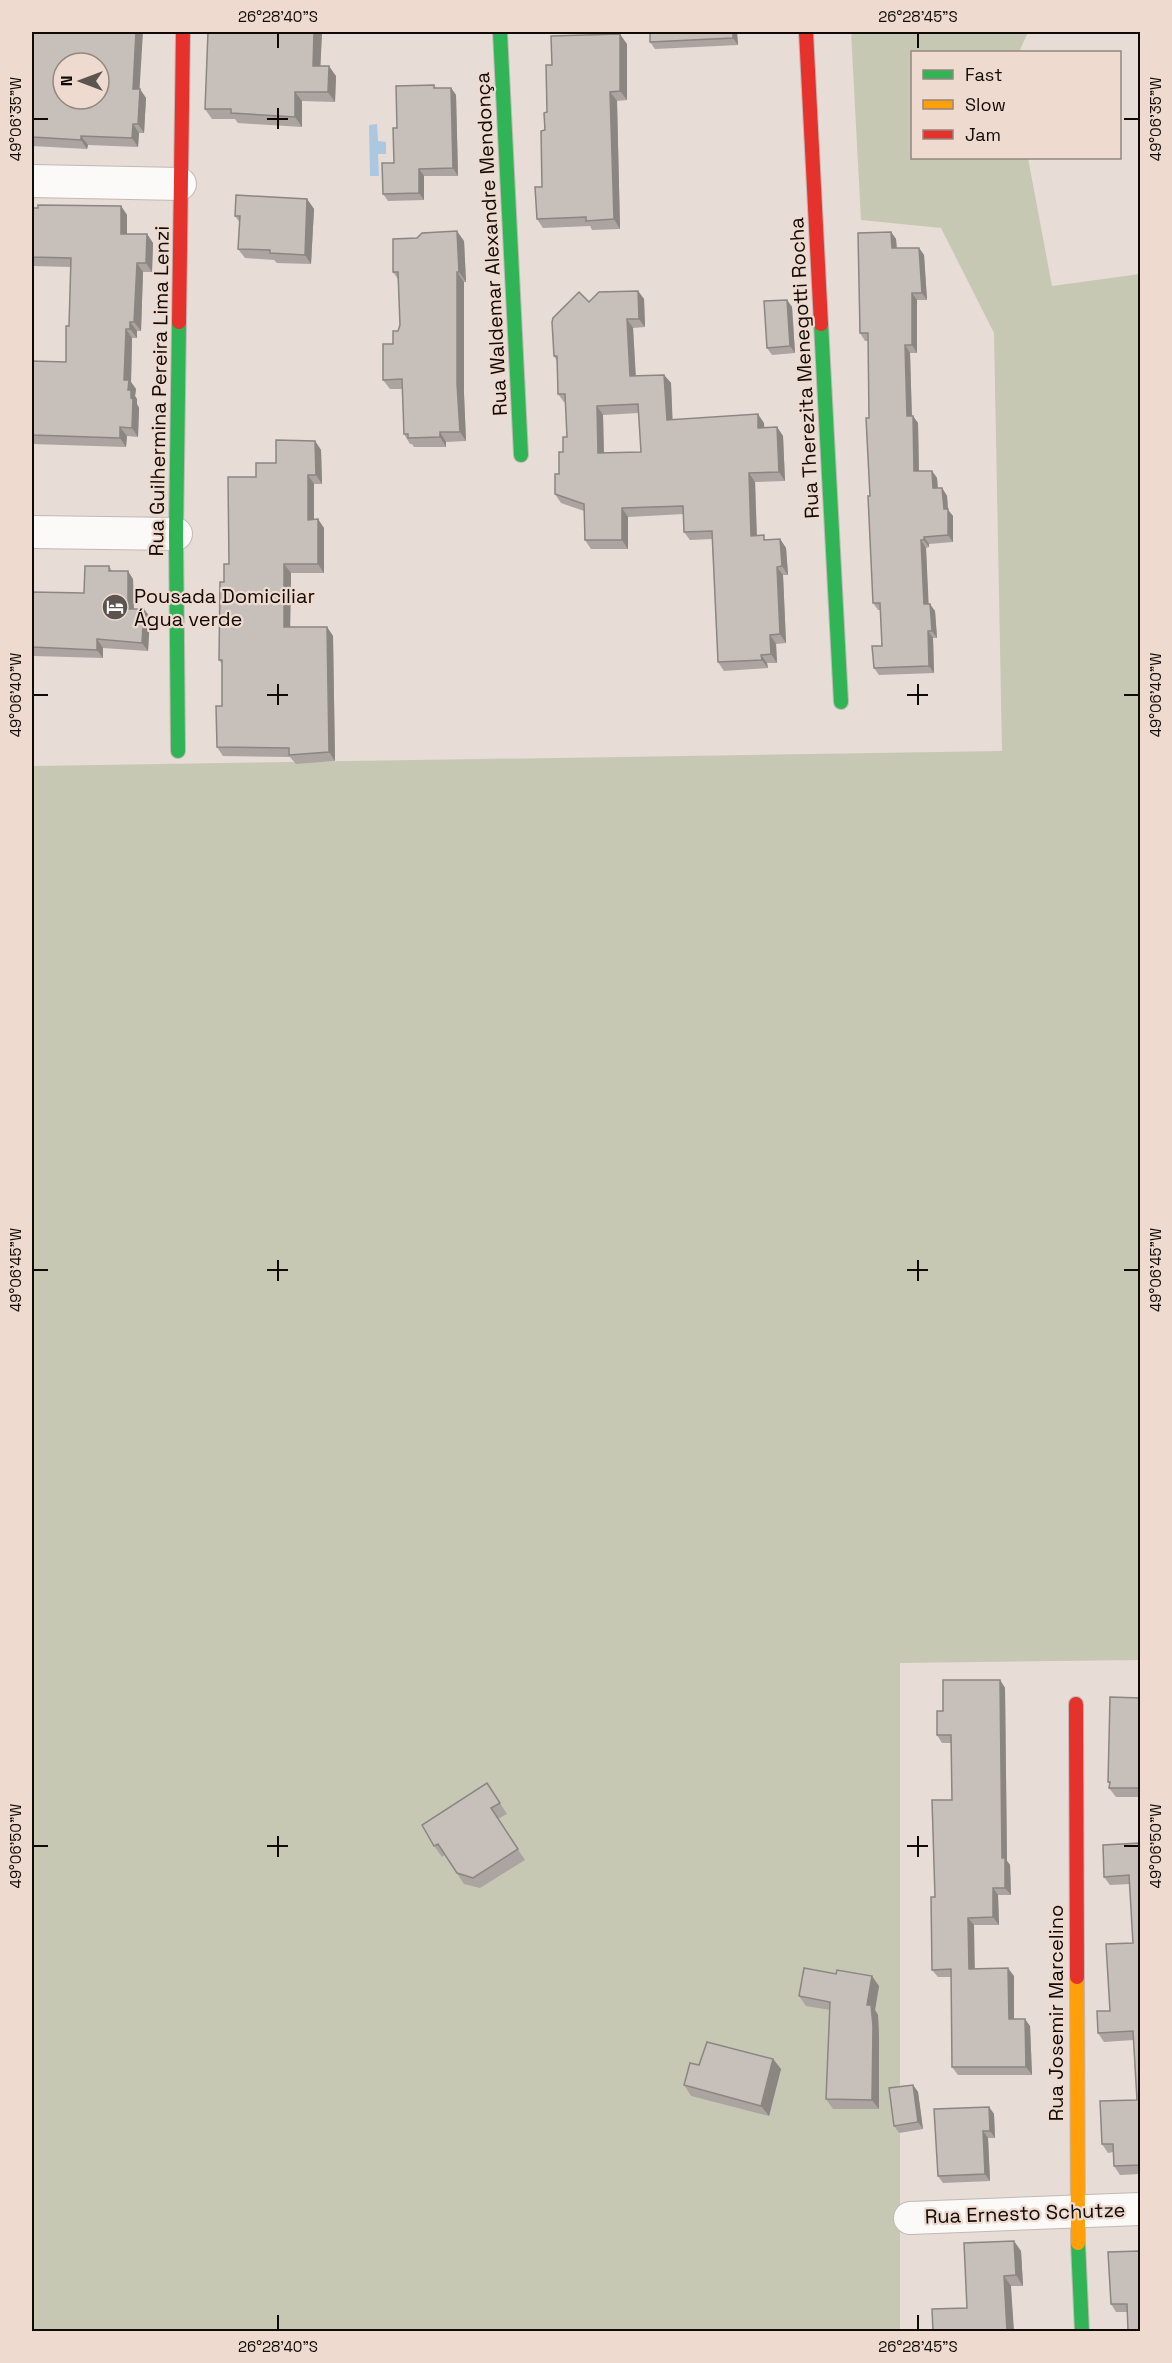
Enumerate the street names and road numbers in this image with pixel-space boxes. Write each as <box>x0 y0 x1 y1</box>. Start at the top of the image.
street label: Rua Waldemar Alexandre Mendonça <box>469 71 513 417</box>
street label: Rua Therezita Menegotti Rocha <box>783 217 825 519</box>
street label: Rua Guilhermina Pereira Lima Lenzi <box>143 225 175 557</box>
street label: Rua Josemir Marcelino <box>1043 1905 1069 2121</box>
street label: Rua Ernesto Schutze <box>924 2197 1126 2229</box>

